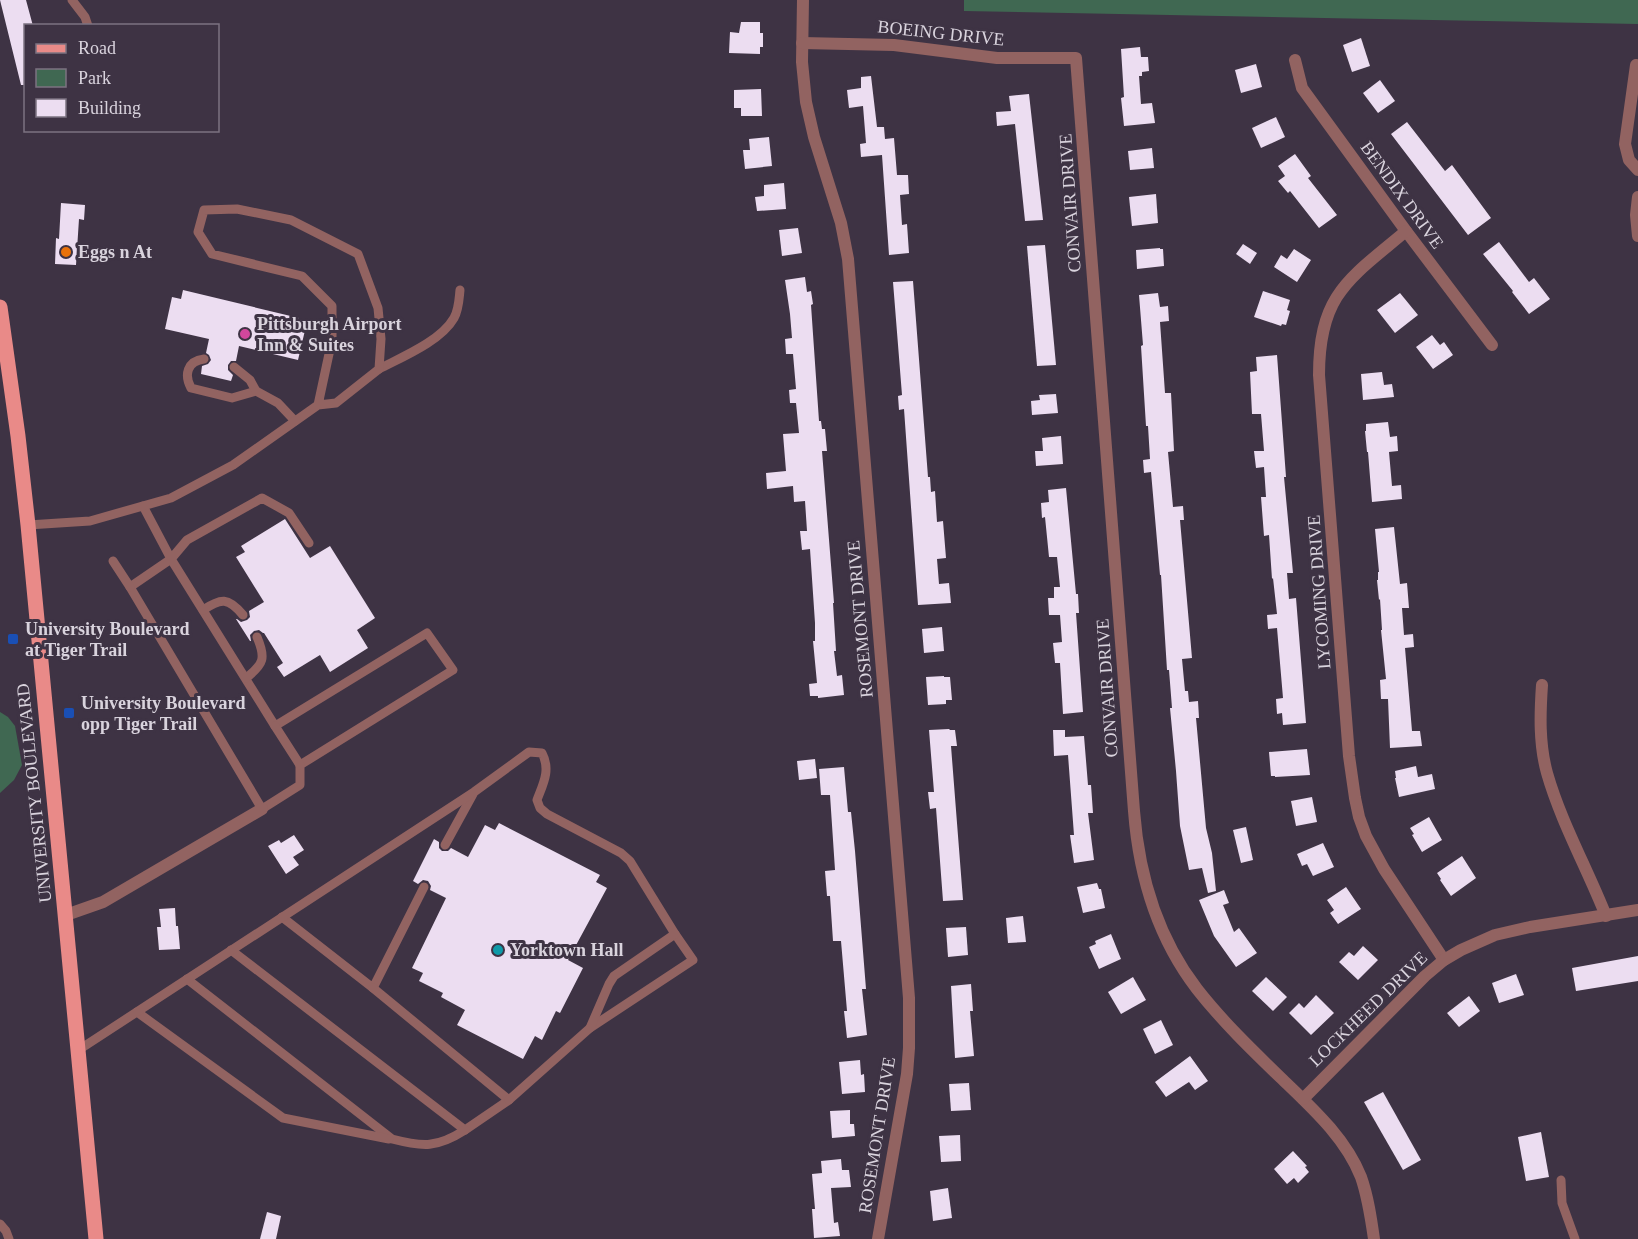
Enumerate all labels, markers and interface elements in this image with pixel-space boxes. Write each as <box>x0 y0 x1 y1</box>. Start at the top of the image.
street label: BOEING DRIVE <box>877 16 1005 50</box>
legend <box>24 24 219 132</box>
text: Road <box>78 38 116 58</box>
text: Park <box>78 68 111 88</box>
text: Building <box>78 98 141 118</box>
street label: CONVAIR DRIVE <box>1055 133 1085 273</box>
street label: BENDIX DRIVE <box>1356 138 1448 252</box>
place label: Eggs n At <box>78 242 152 262</box>
marker: Eggs n At <box>59 245 73 259</box>
place label: Pittsburgh Airport Inn & Suites <box>257 314 402 355</box>
marker: Pittsburgh Airport Inn & Suites <box>238 327 252 341</box>
street label: LYCOMING DRIVE <box>1304 514 1334 670</box>
street label: ROSEMONT DRIVE <box>843 539 877 699</box>
street label: CONVAIR DRIVE <box>1092 618 1122 758</box>
place label: University Boulevard at Tiger Trail <box>25 619 190 660</box>
marker: University Boulevard at Tiger Trail <box>6 632 20 646</box>
street label: UNIVERSITY BOULEVARD <box>13 682 55 904</box>
place label: University Boulevard opp Tiger Trail <box>81 693 246 734</box>
marker: University Boulevard opp Tiger Trail <box>62 706 76 720</box>
place label: Yorktown Hall <box>510 940 624 960</box>
marker: Yorktown Hall <box>491 943 505 957</box>
street label: LOCKHEED DRIVE <box>1305 947 1431 1071</box>
street label: ROSEMONT DRIVE <box>855 1055 899 1215</box>

